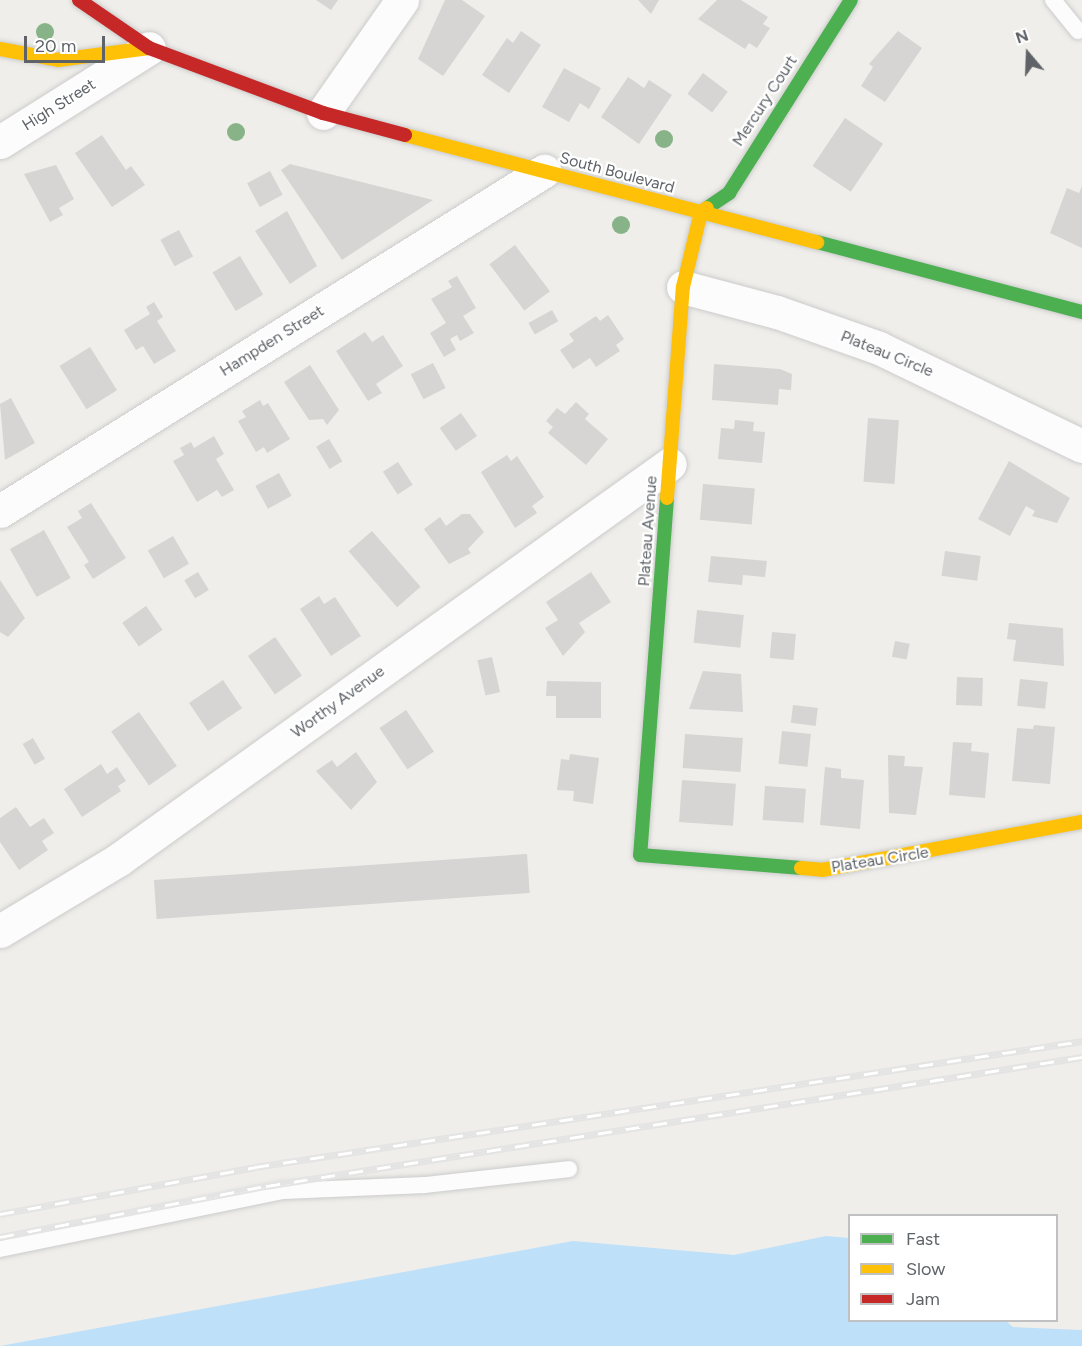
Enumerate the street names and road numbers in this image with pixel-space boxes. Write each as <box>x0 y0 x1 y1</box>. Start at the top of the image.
street label: Mercury Court <box>729 52 801 150</box>
street label: High Street <box>19 75 99 135</box>
street label: South Boulevard <box>557 148 677 198</box>
street label: Hampden Street <box>216 301 328 381</box>
street label: Plateau Circle <box>838 327 936 381</box>
street label: Plateau Avenue <box>635 475 661 587</box>
street label: Worthy Avenue <box>288 662 388 742</box>
street label: Plateau Circle <box>830 843 930 877</box>

